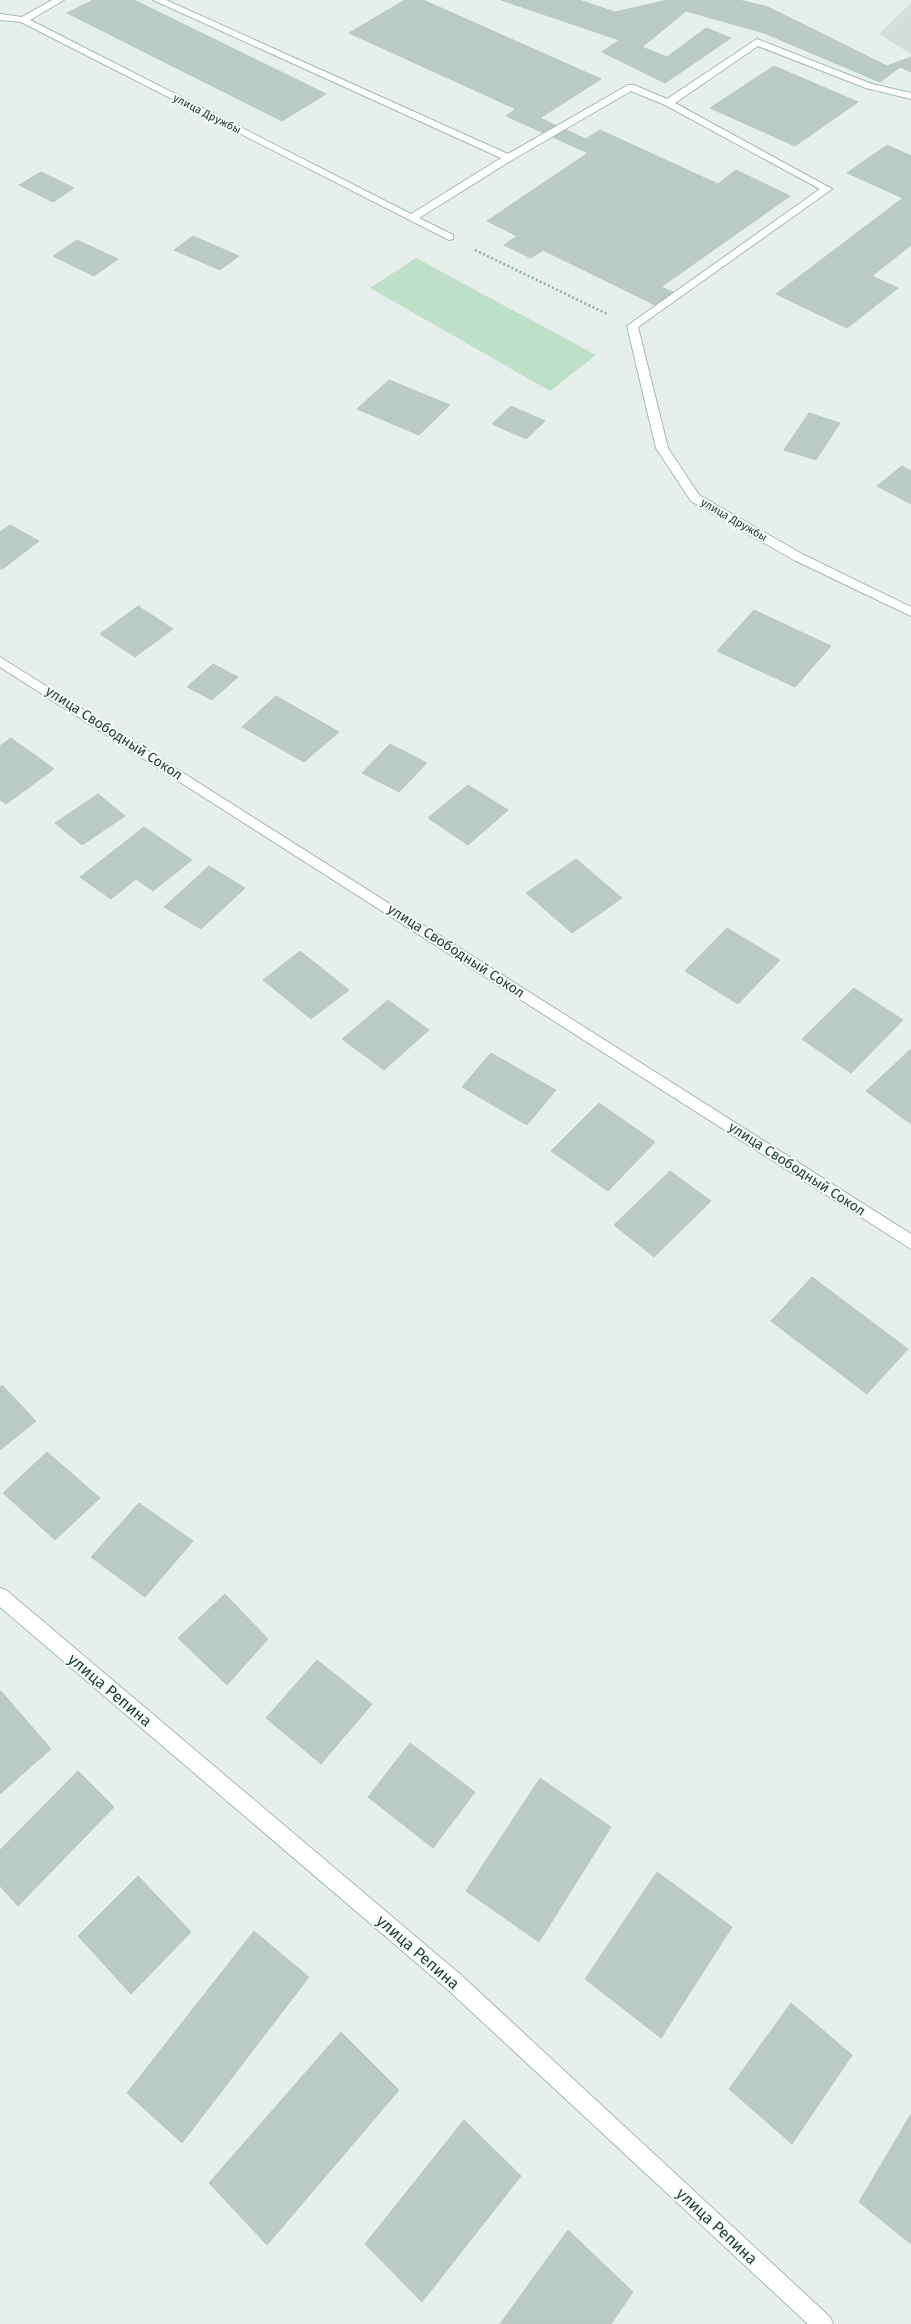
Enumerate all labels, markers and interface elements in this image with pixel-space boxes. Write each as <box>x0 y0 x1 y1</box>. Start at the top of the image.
street label: улица Дружбы <box>171 91 243 137</box>
street label: улица Дружбы <box>698 496 770 544</box>
street label: улица Свободный Сокол <box>42 682 186 784</box>
street label: улица Свободный Сокол <box>384 900 528 1002</box>
street label: улица Свободный Сокол <box>725 1118 869 1220</box>
street label: улица Репина <box>64 1649 156 1731</box>
street label: улица Репина <box>373 1911 463 1993</box>
street label: улица Репина <box>673 2184 761 2268</box>

